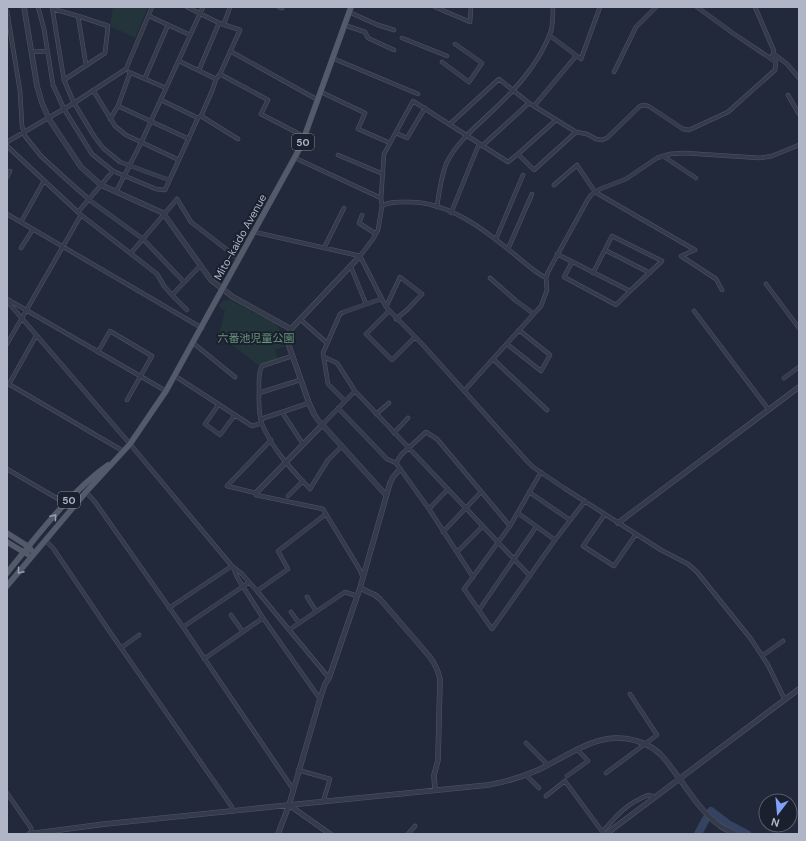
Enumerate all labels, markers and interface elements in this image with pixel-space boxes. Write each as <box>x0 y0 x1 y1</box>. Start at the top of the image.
road number: 50 <box>292 134 314 150</box>
street label: Mito-kaido Avenue <box>211 191 269 283</box>
park label: 六番池児童公園 <box>218 331 295 345</box>
road number: 50 <box>58 492 80 508</box>
one-way arrow <box>50 514 57 521</box>
one-way arrow <box>17 566 25 574</box>
north arrow <box>758 793 798 833</box>
text: N <box>769 815 781 830</box>

